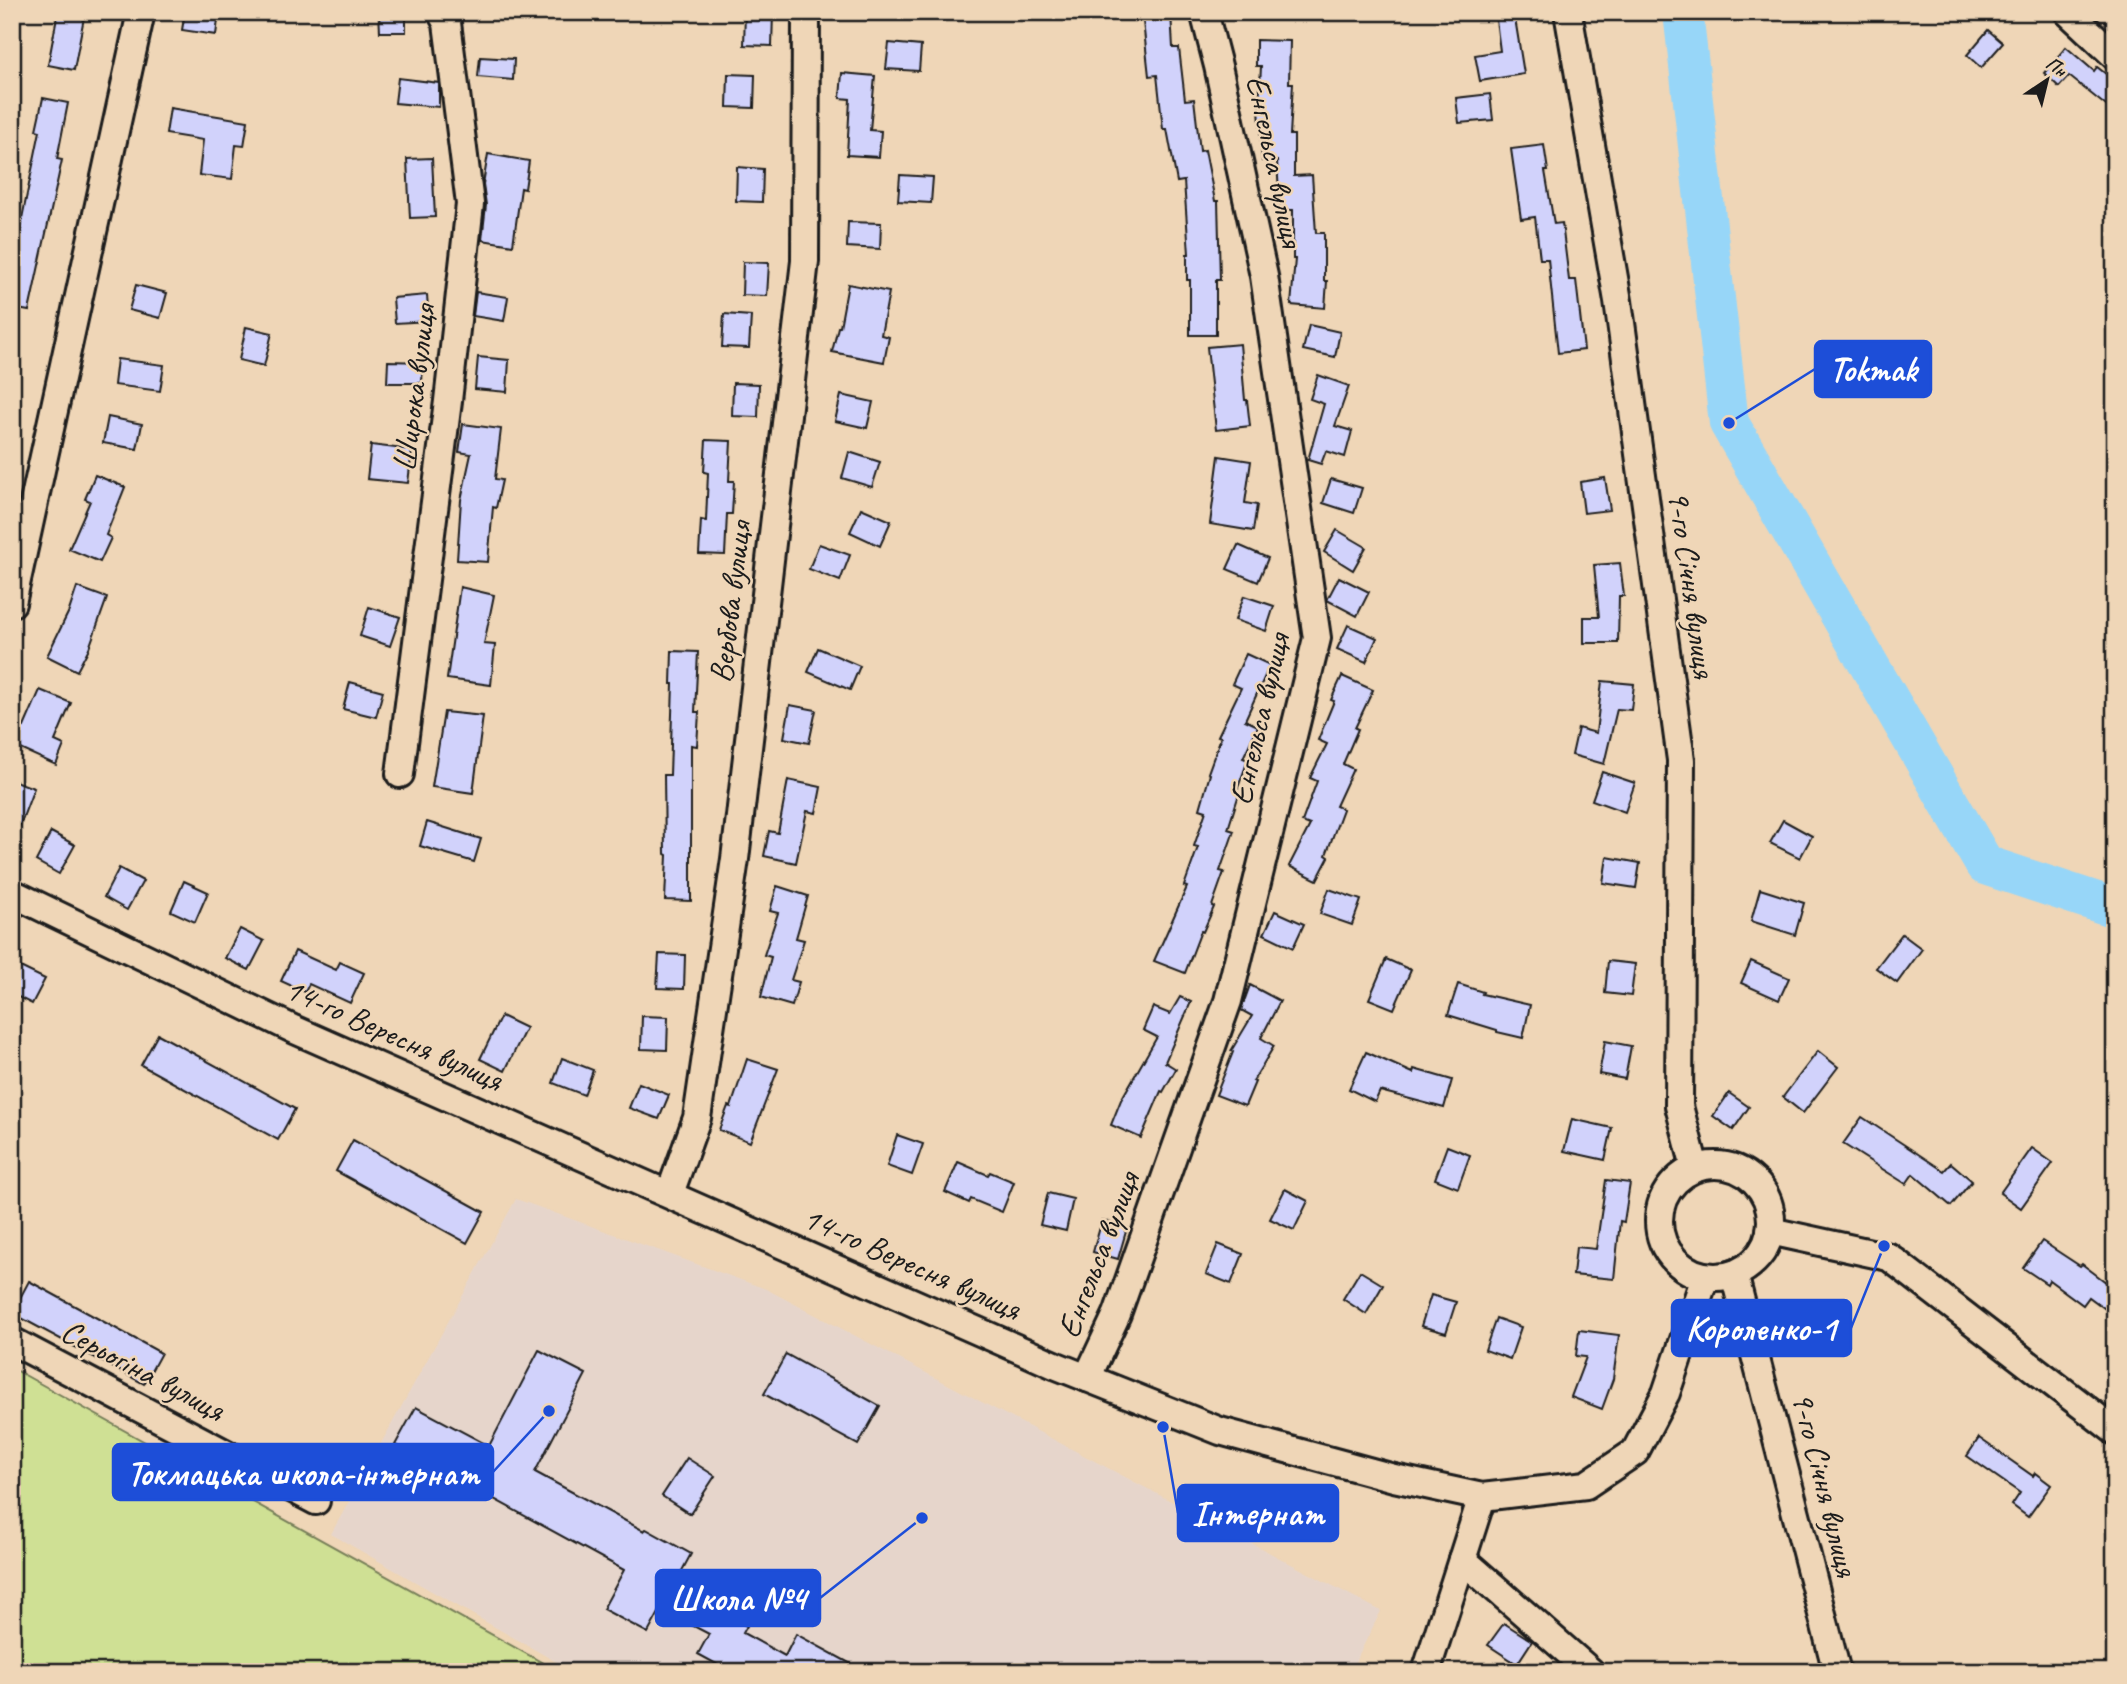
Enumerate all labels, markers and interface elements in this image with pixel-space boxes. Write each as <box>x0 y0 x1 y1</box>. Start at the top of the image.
north arrow <box>2011 46 2082 116</box>
text: Пн <box>2041 51 2073 83</box>
street label: Енгельса вулиця <box>1236 72 1314 253</box>
street label: Широка вулиця <box>383 300 445 474</box>
callout: Tokmak <box>1815 341 1931 397</box>
text: Tokmak <box>1829 347 1920 392</box>
street label: 9-го Січня вулиця <box>1658 487 1726 682</box>
street label: Вербова вулиця <box>699 516 761 685</box>
street label: Енгельса вулиця <box>1219 627 1300 808</box>
street label: 14-го Вересня вулиця <box>279 967 510 1101</box>
street label: Енгельса вулиця <box>1047 1164 1150 1344</box>
street label: 14-го Вересня вулиця <box>797 1196 1028 1330</box>
callout: Короленко-1 <box>1672 1300 1851 1356</box>
text: Короленко-1 <box>1686 1306 1840 1351</box>
street label: Серьогіна вулиця <box>54 1309 233 1431</box>
street label: 9-го Січня вулиця <box>1782 1387 1869 1582</box>
callout: Токмацька школа-інтернат <box>113 1444 493 1500</box>
text: Токмацька школа-інтернат <box>127 1451 481 1496</box>
callout: Інтернат <box>1178 1485 1338 1541</box>
text: Інтернат <box>1192 1491 1327 1536</box>
callout: Школа №4 <box>656 1570 820 1626</box>
text: Школа №4 <box>670 1576 811 1621</box>

